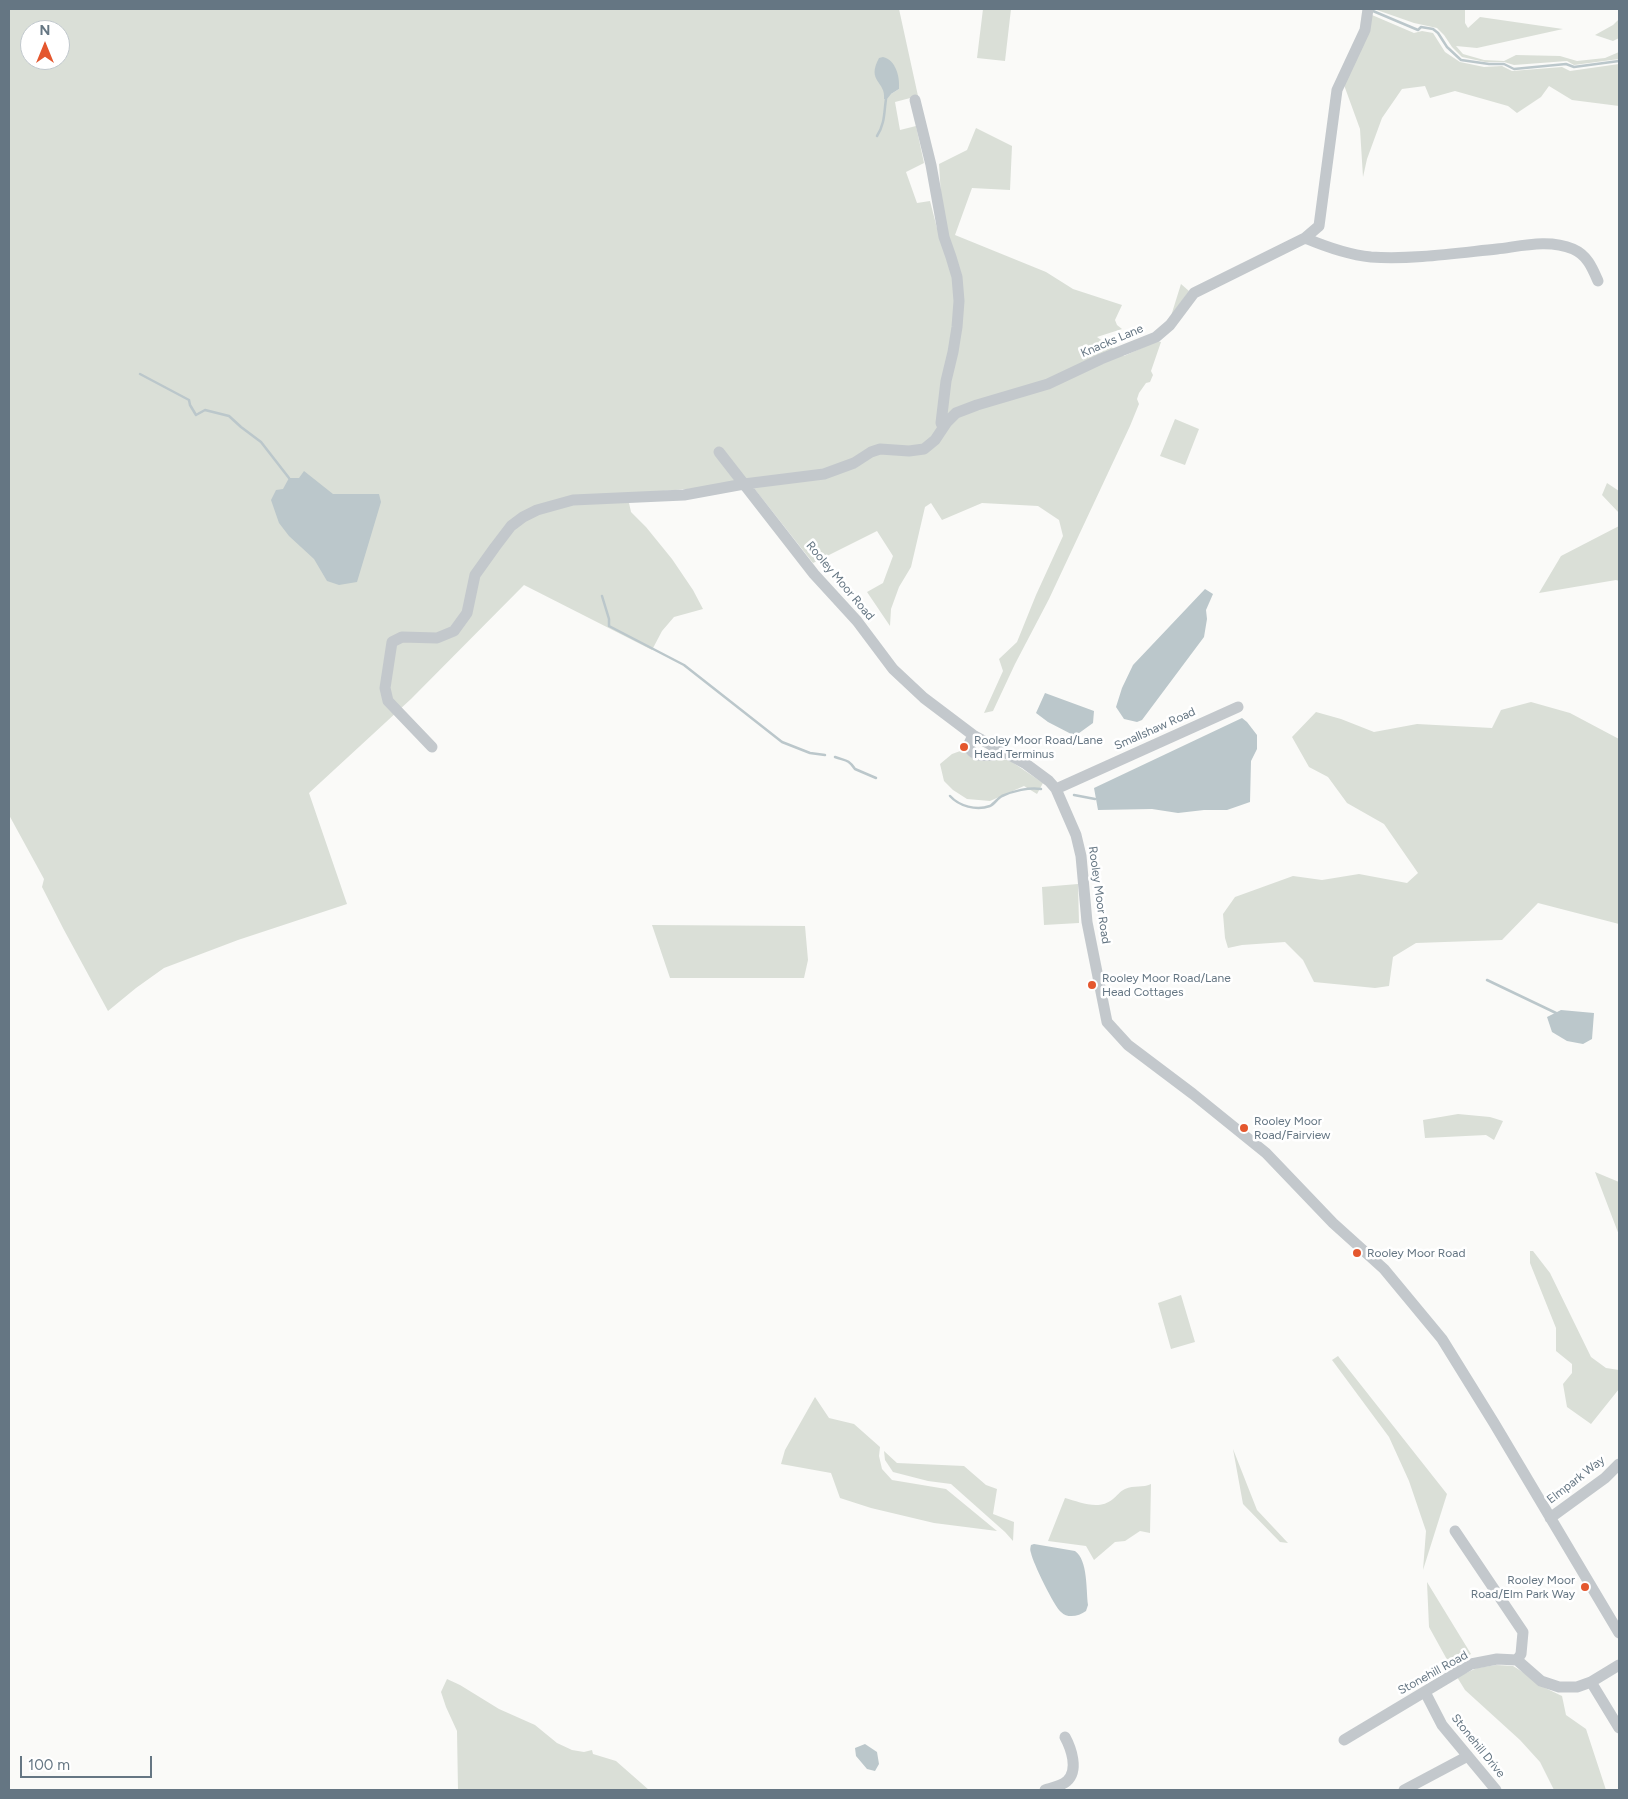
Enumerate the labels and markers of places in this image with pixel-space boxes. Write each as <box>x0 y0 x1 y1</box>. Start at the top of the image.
place label: Rooley Moor Road/Lane Head Terminus <box>974 733 1103 761</box>
marker: Rooley Moor Road/Lane Head Terminus <box>958 741 970 753</box>
place label: Rooley Moor Road/Lane Head Cottages <box>1102 971 1231 999</box>
marker: Rooley Moor Road/Lane Head Cottages <box>1086 979 1098 991</box>
place label: Rooley Moor Road/Fairview <box>1254 1114 1331 1142</box>
marker: Rooley Moor Road/Fairview <box>1238 1122 1250 1134</box>
place label: Rooley Moor Road <box>1367 1246 1465 1260</box>
marker: Rooley Moor Road <box>1351 1247 1363 1259</box>
place label: Rooley Moor Road/Elm Park Way <box>1471 1573 1575 1601</box>
marker: Rooley Moor Road/Elm Park Way <box>1579 1581 1591 1593</box>

